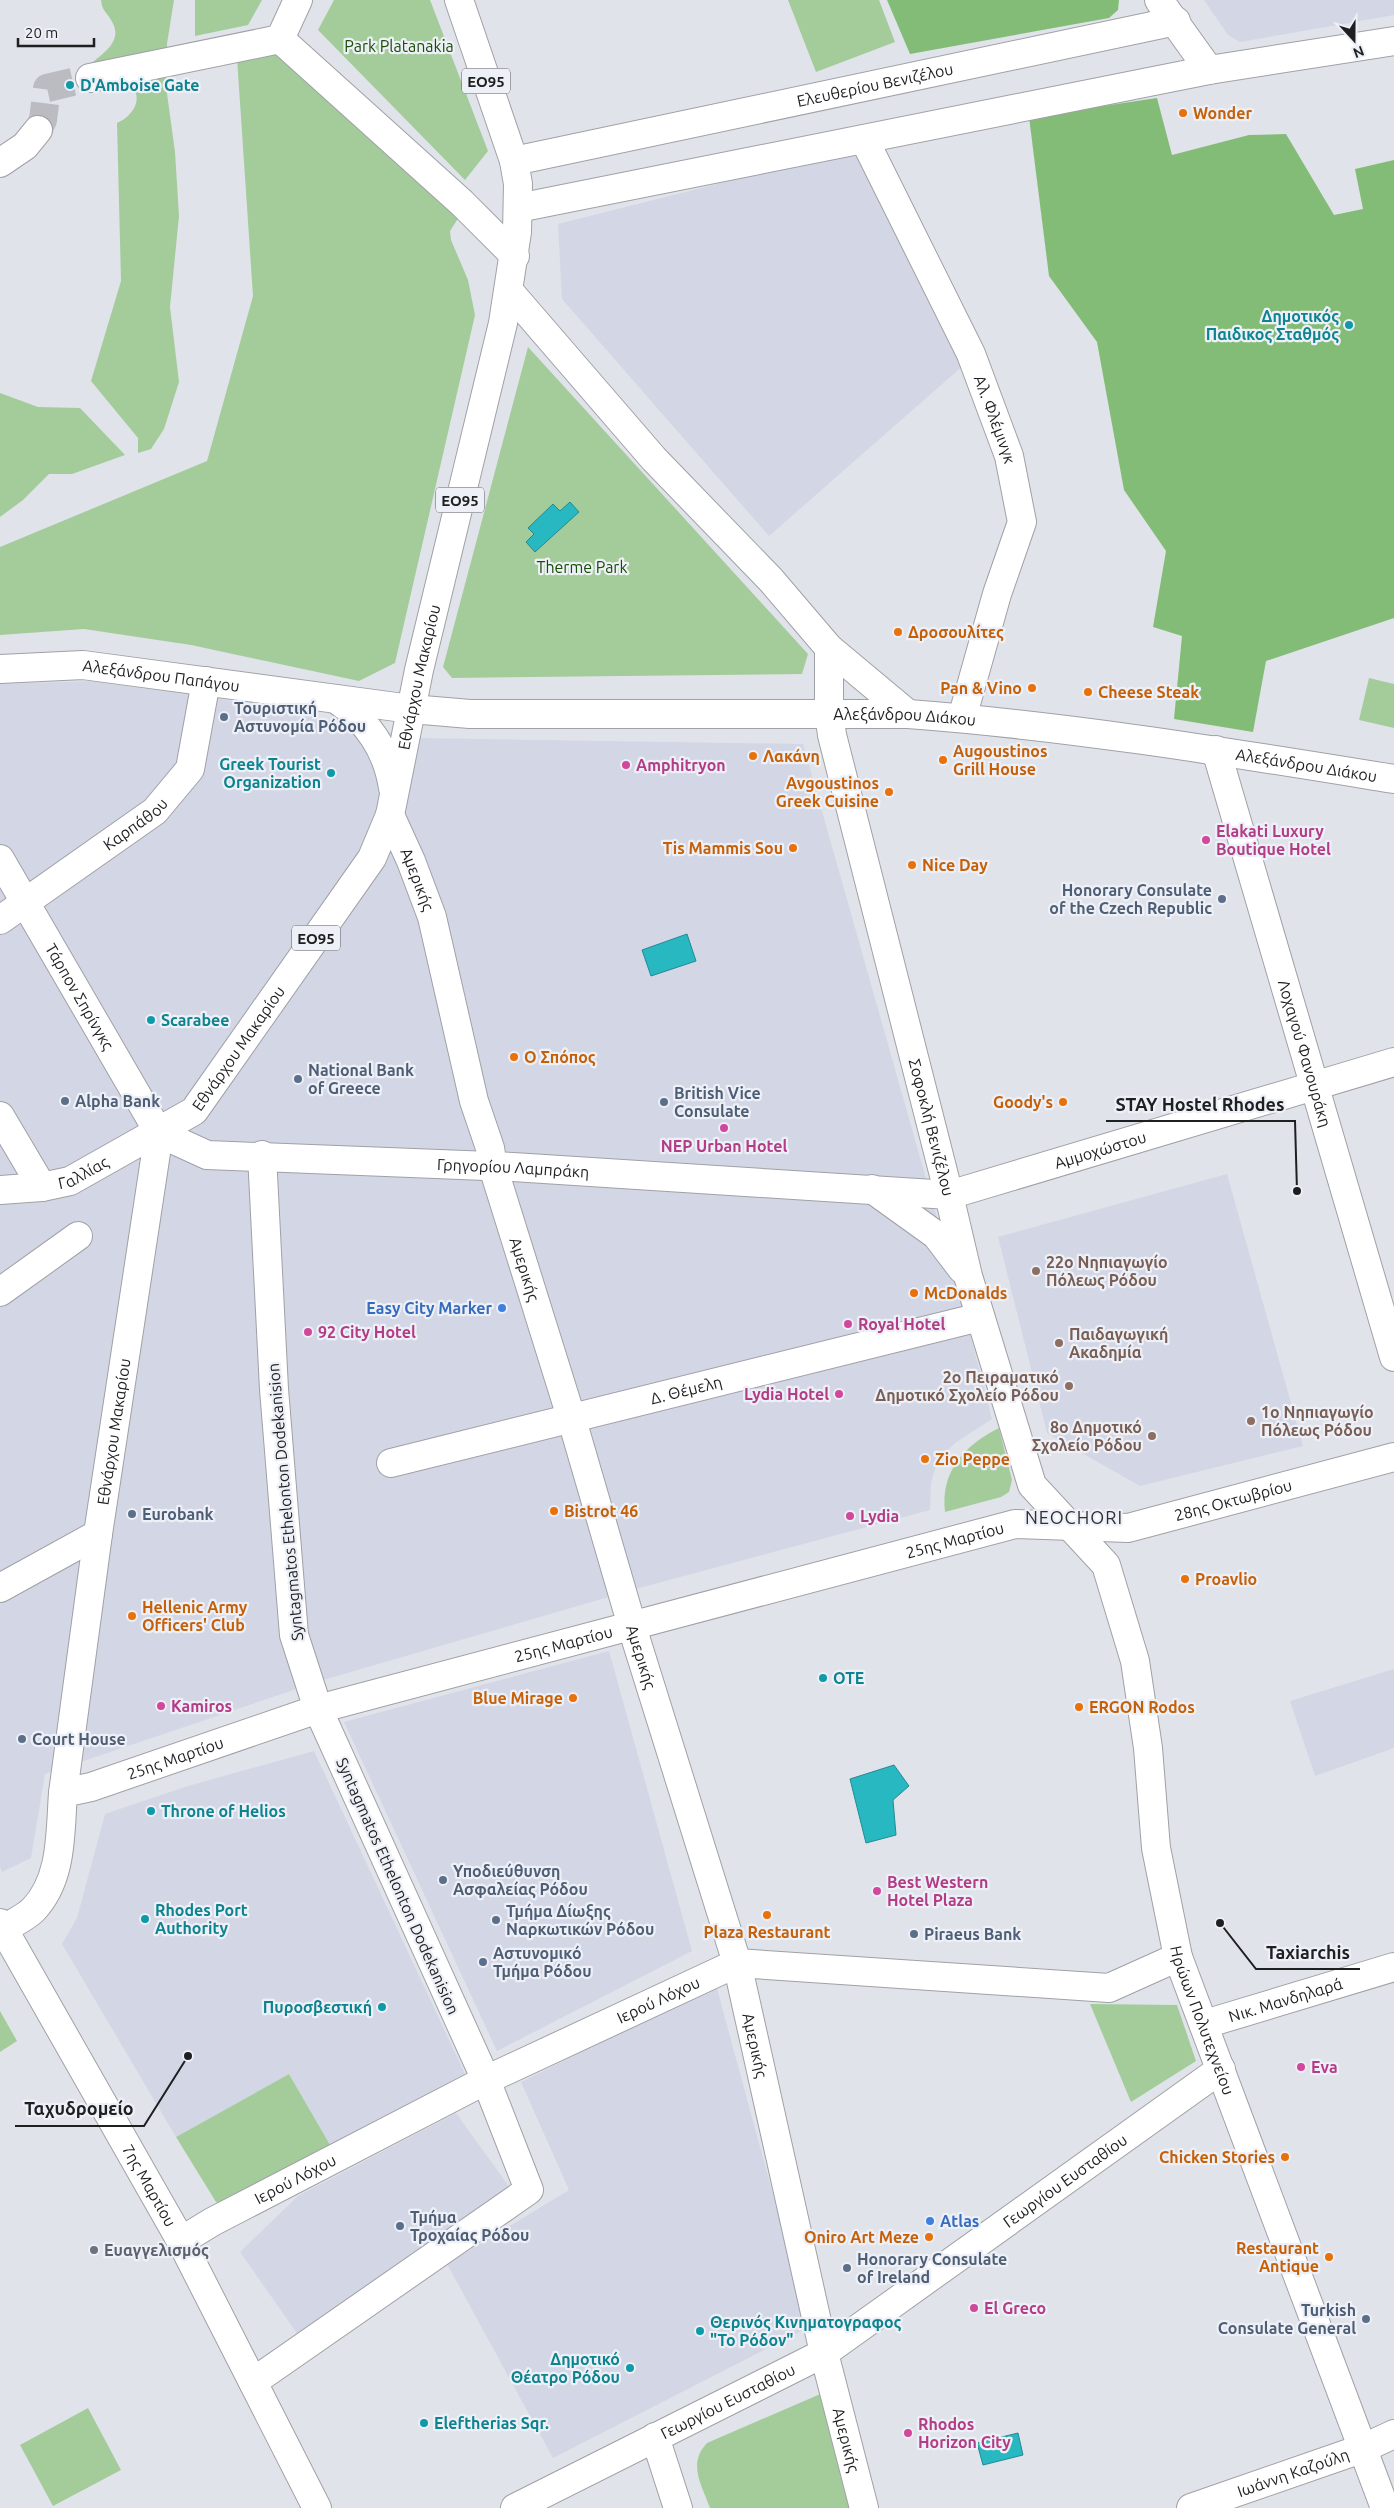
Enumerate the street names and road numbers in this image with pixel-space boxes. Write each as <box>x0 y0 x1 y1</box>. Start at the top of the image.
street label: Ελευθερίου Βενιζέλου <box>795 59 955 110</box>
road number: ΕΟ95 <box>462 68 510 94</box>
street label: Αλ. Φλέμινγκ <box>971 373 1019 465</box>
road number: ΕΟ95 <box>436 488 484 512</box>
street label: Εθνάρχου Μακαρίου <box>394 603 444 751</box>
street label: Αλεξάνδρου Παπάγου <box>82 656 241 695</box>
street label: Αλεξάνδρου Διάκου <box>833 705 977 729</box>
street label: Αλεξάνδρου Διάκου <box>1234 745 1378 785</box>
street label: Καρπάθου <box>100 794 171 854</box>
street label: Αμερικής <box>397 845 438 914</box>
road number: ΕΟ95 <box>292 926 340 950</box>
street label: Τάρπον Σπρίνγκς <box>42 940 118 1053</box>
street label: Λοχαγού Φανουράκη <box>1275 977 1335 1129</box>
street label: Εθνάρχου Μακαρίου <box>188 982 288 1114</box>
street label: Σοφοκλή Βενιζέλου <box>906 1057 958 1198</box>
street label: Αμμοχώστου <box>1052 1128 1148 1172</box>
street label: Γαλλίας <box>56 1152 112 1192</box>
street label: Γρηγορίου Λαμπράκη <box>437 1155 590 1181</box>
street label: Αμερικής <box>506 1235 543 1304</box>
street label: Εθνάρχου Μακαρίου <box>94 1357 134 1506</box>
street label: Syntagmatos Ethelonton Dodekanision <box>264 1362 306 1642</box>
street label: Δ. Θέμελη <box>648 1372 724 1407</box>
street label: 28ης Οκτωβρίου <box>1172 1476 1294 1524</box>
street label: 25ης Μαρτίου <box>904 1518 1006 1562</box>
street label: 25ης Μαρτίου <box>513 1622 615 1665</box>
street label: Αμερικής <box>623 1623 660 1691</box>
street label: 25ης Μαρτίου <box>125 1733 226 1783</box>
street label: Syntagmatos Ethelonton Dodekanision <box>333 1755 463 2017</box>
street label: Ηρώων Πολυτεχνείου <box>1167 1944 1238 2097</box>
street label: Ιερού Λόχου <box>614 1973 703 2027</box>
street label: Νικ. Μανδηλαρά <box>1226 1974 1345 2025</box>
street label: Αμερικής <box>739 2011 771 2080</box>
street label: Γεωργίου Ευσταθίου <box>1000 2130 1130 2231</box>
street label: 7ης Μαρτίου <box>119 2141 180 2230</box>
street label: Ιερού Λόχου <box>251 2150 339 2207</box>
street label: Γεωργίου Ευσταθίου <box>658 2360 798 2443</box>
street label: Αμερικής <box>829 2406 863 2474</box>
street label: Ιωάννη Καζούλη <box>1235 2445 1351 2500</box>

